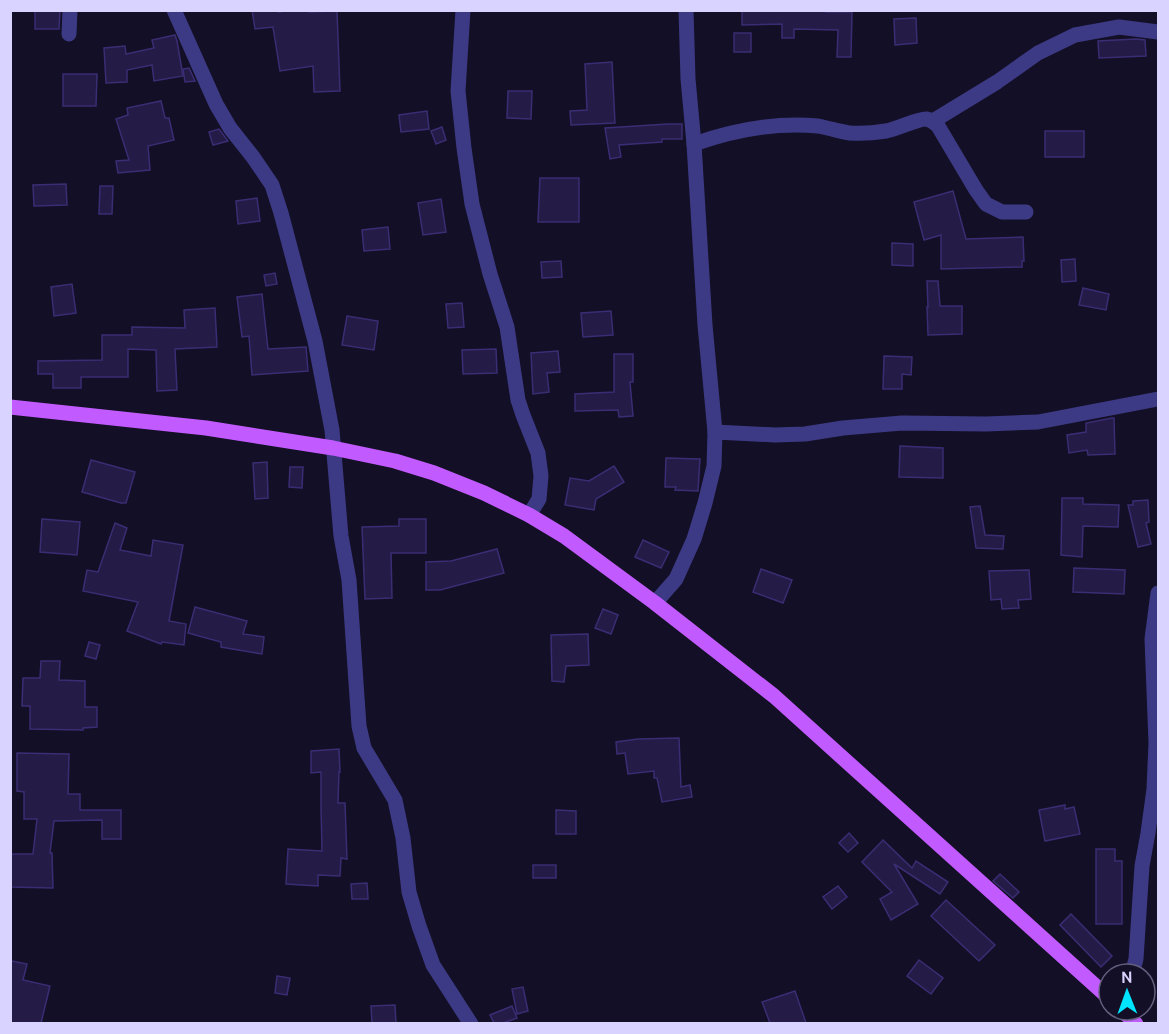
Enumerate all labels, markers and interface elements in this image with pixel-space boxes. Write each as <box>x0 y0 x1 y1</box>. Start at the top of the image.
north arrow <box>1097 962 1157 1022</box>
text: N <box>1121 968 1133 987</box>

